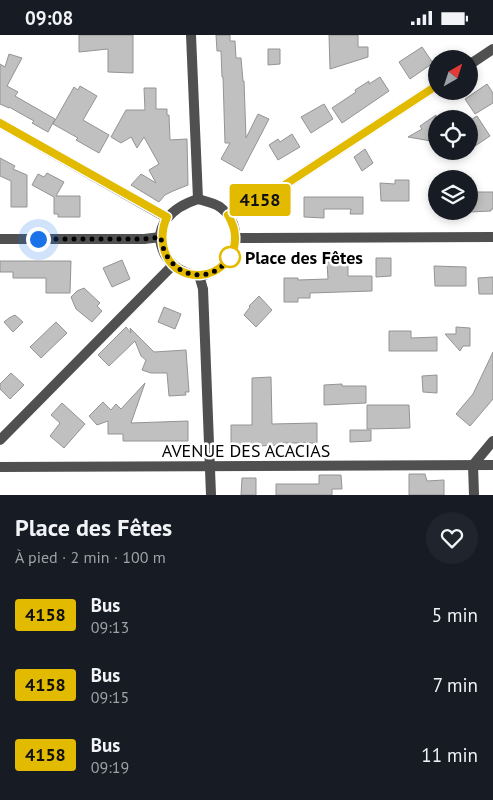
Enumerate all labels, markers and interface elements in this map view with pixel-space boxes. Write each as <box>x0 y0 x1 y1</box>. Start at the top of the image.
text: 09:08 <box>25 6 73 30</box>
north arrow <box>428 50 478 100</box>
map controls <box>428 50 478 220</box>
button: locate <box>428 110 478 160</box>
button: layers <box>428 170 478 220</box>
line badge: 4158 <box>225 184 295 216</box>
text: 4158 <box>240 188 280 211</box>
your location <box>26 227 51 252</box>
marker: Place des Fêtes <box>219 246 241 268</box>
place label: Place des Fêtes <box>245 246 363 269</box>
street label: AVENUE DES ACACIAS <box>162 439 330 462</box>
text: Place des Fêtes <box>15 512 172 543</box>
button: heart <box>426 512 478 564</box>
text: À pied · 2 min · 100 m <box>15 547 166 567</box>
text: Bus <box>91 593 120 617</box>
text: 4158 <box>25 603 66 626</box>
text: 5 min <box>432 603 478 627</box>
text: 09:13 <box>91 617 129 637</box>
text: Bus <box>91 663 120 687</box>
text: 4158 <box>25 673 66 696</box>
text: 7 min <box>433 673 478 697</box>
text: 09:15 <box>91 687 129 707</box>
text: Bus <box>91 733 120 757</box>
text: 4158 <box>25 743 66 766</box>
text: 11 min <box>421 743 478 767</box>
text: 09:19 <box>91 757 129 777</box>

